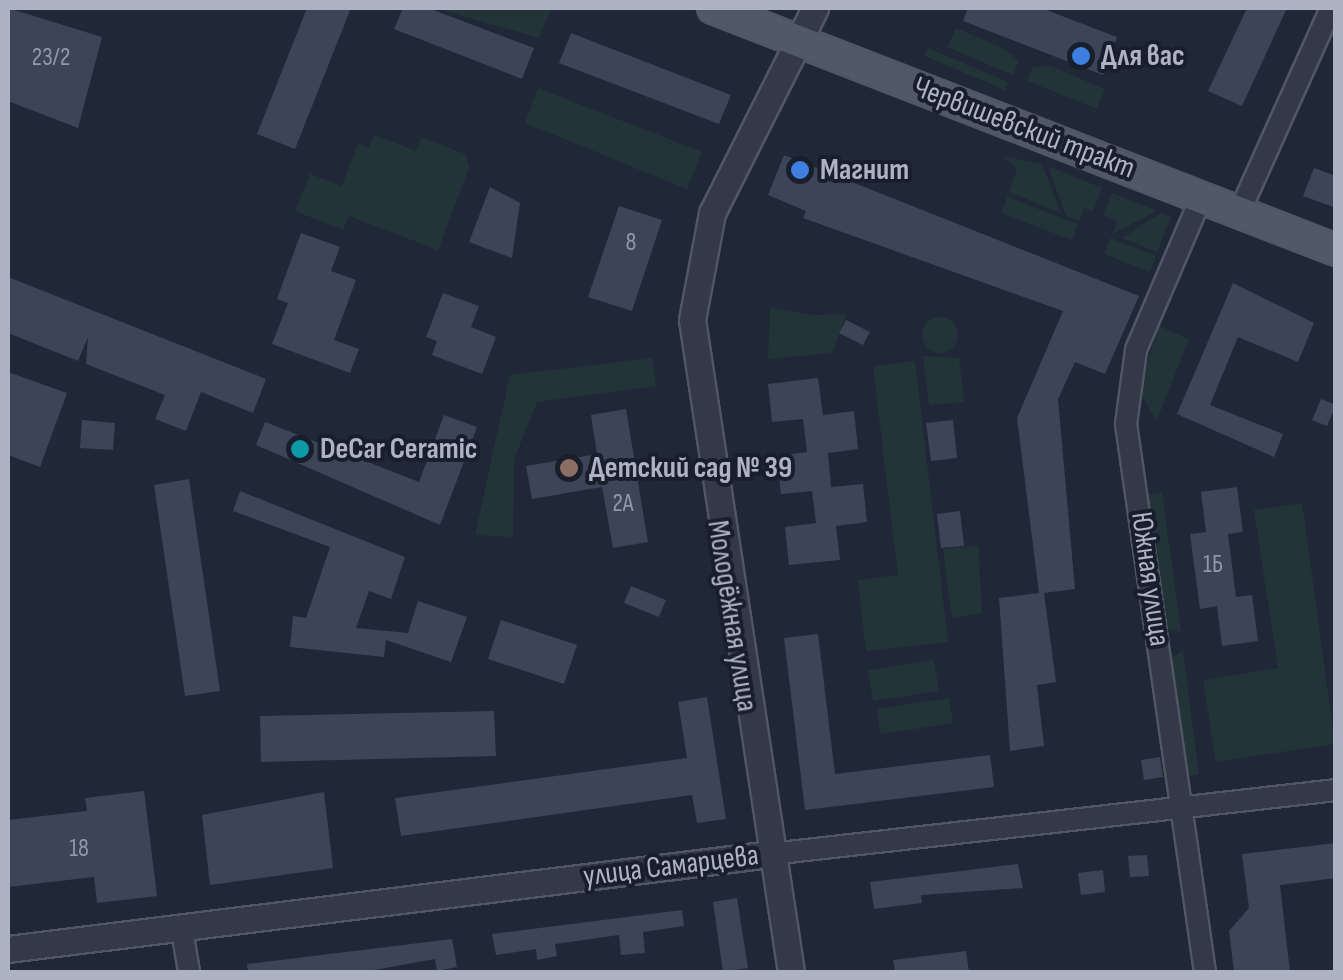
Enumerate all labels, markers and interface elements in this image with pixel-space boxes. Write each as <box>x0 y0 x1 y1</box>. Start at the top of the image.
place label: Для вас <box>1101 38 1185 74</box>
house number: 23/2 <box>32 43 70 73</box>
marker: Для вас <box>1070 45 1092 67</box>
street label: Червишевский тракт <box>908 69 1140 187</box>
place label: Магнит <box>820 152 909 188</box>
marker: Магнит <box>789 159 811 181</box>
house number: 8 <box>626 228 636 258</box>
place label: DeCar Ceramic <box>320 431 477 467</box>
marker: DeCar Ceramic <box>289 438 311 460</box>
place label: Детский сад № 39 <box>589 450 792 486</box>
marker: Детский сад № 39 <box>558 457 580 479</box>
house number: 2А <box>613 489 633 519</box>
street label: Южная улица <box>1123 509 1177 649</box>
street label: Молодёжная улица <box>699 518 765 714</box>
house number: 1Б <box>1203 550 1223 580</box>
house number: 18 <box>69 834 89 864</box>
street label: улица Самарцева <box>581 837 761 895</box>

